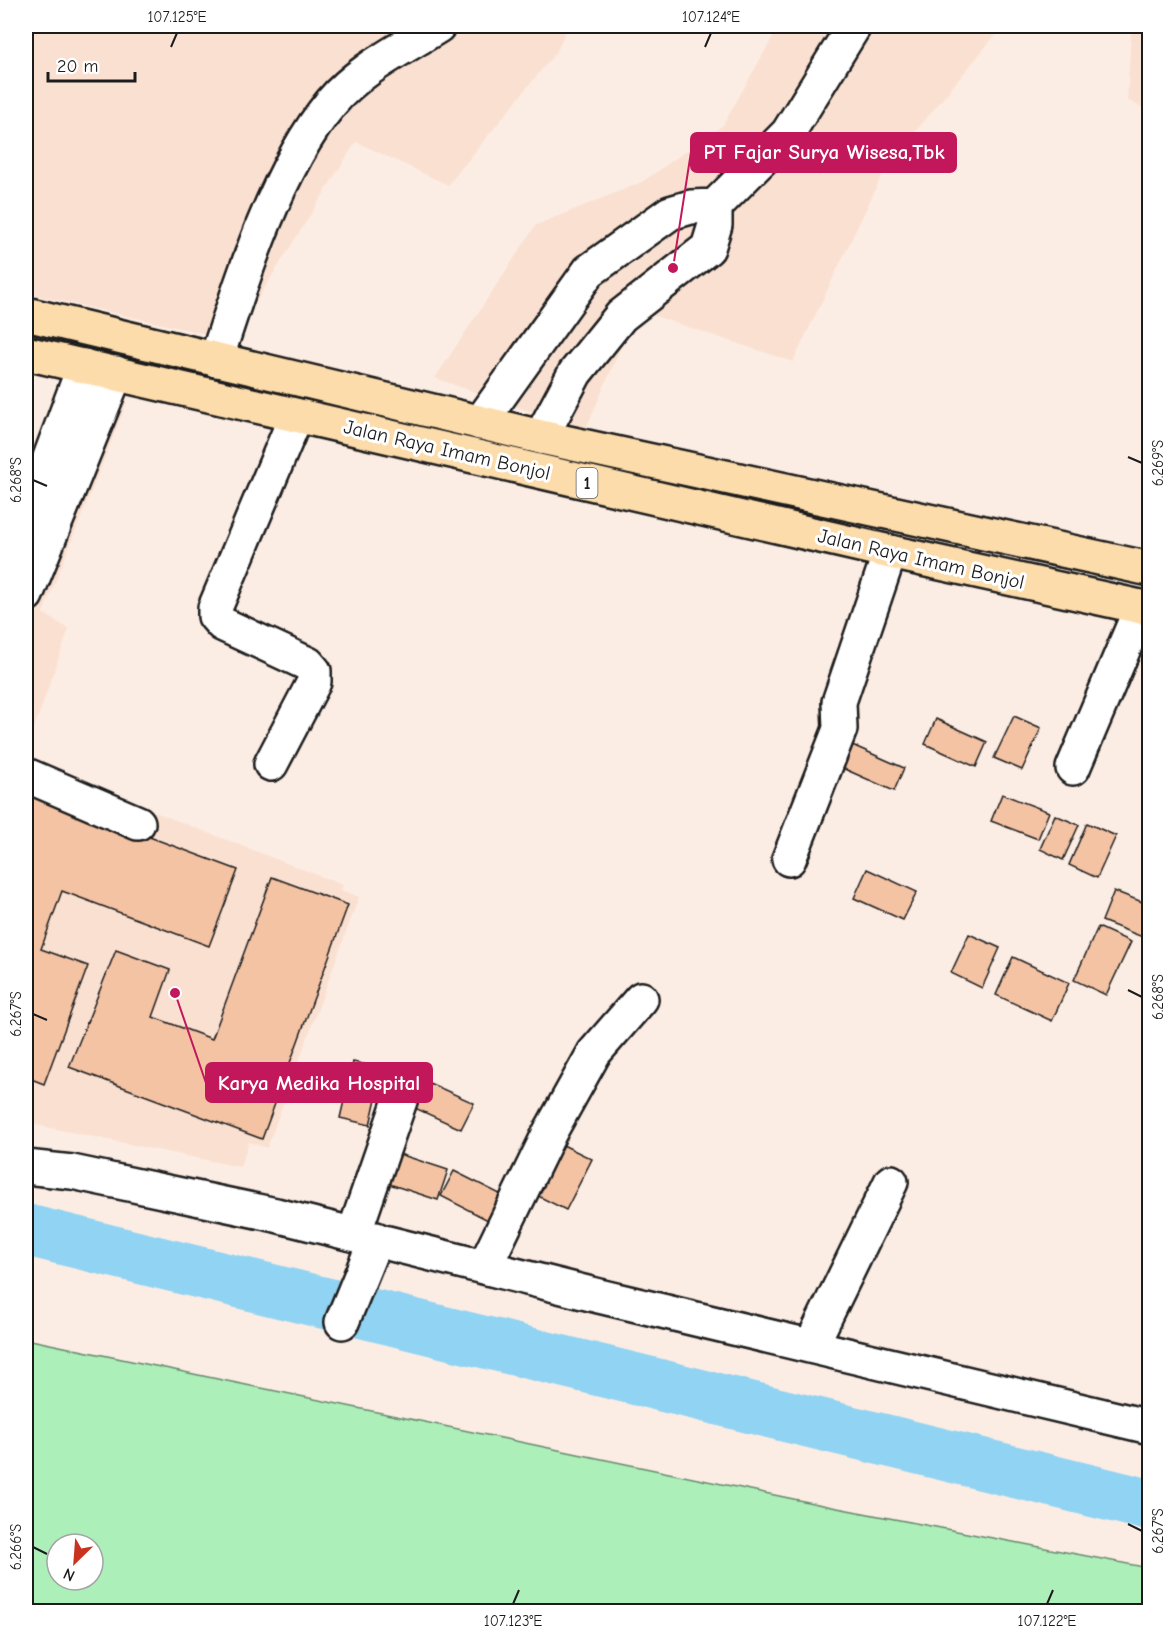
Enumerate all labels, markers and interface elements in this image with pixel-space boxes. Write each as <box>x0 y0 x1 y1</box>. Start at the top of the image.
text: 107.125°E <box>147 8 207 26</box>
text: 107.124°E <box>682 8 740 26</box>
scale bar <box>48 45 135 83</box>
text: 20 m <box>57 56 98 77</box>
callout: PT Fajar Surya Wisesa,Tbk <box>691 133 956 172</box>
text: PT Fajar Surya Wisesa,Tbk <box>703 140 945 164</box>
street label: Jalan Raya Imam Bonjol <box>342 415 552 485</box>
text: 6.269°S <box>1149 440 1167 486</box>
text: 6.268°S <box>7 457 25 503</box>
road number: 1 <box>576 468 598 498</box>
street label: Jalan Raya Imam Bonjol <box>816 524 1026 594</box>
text: 6.268°S <box>1149 974 1167 1020</box>
text: 6.267°S <box>7 991 25 1037</box>
callout: Karya Medika Hospital <box>206 1063 432 1102</box>
text: Karya Medika Hospital <box>218 1071 420 1095</box>
text: 6.267°S <box>1149 1508 1167 1554</box>
text: 6.266°S <box>7 1524 25 1570</box>
north arrow <box>45 1532 105 1592</box>
text: N <box>61 1564 78 1585</box>
text: 107.123°E <box>484 1612 542 1630</box>
text: 107.122°E <box>1018 1612 1076 1630</box>

